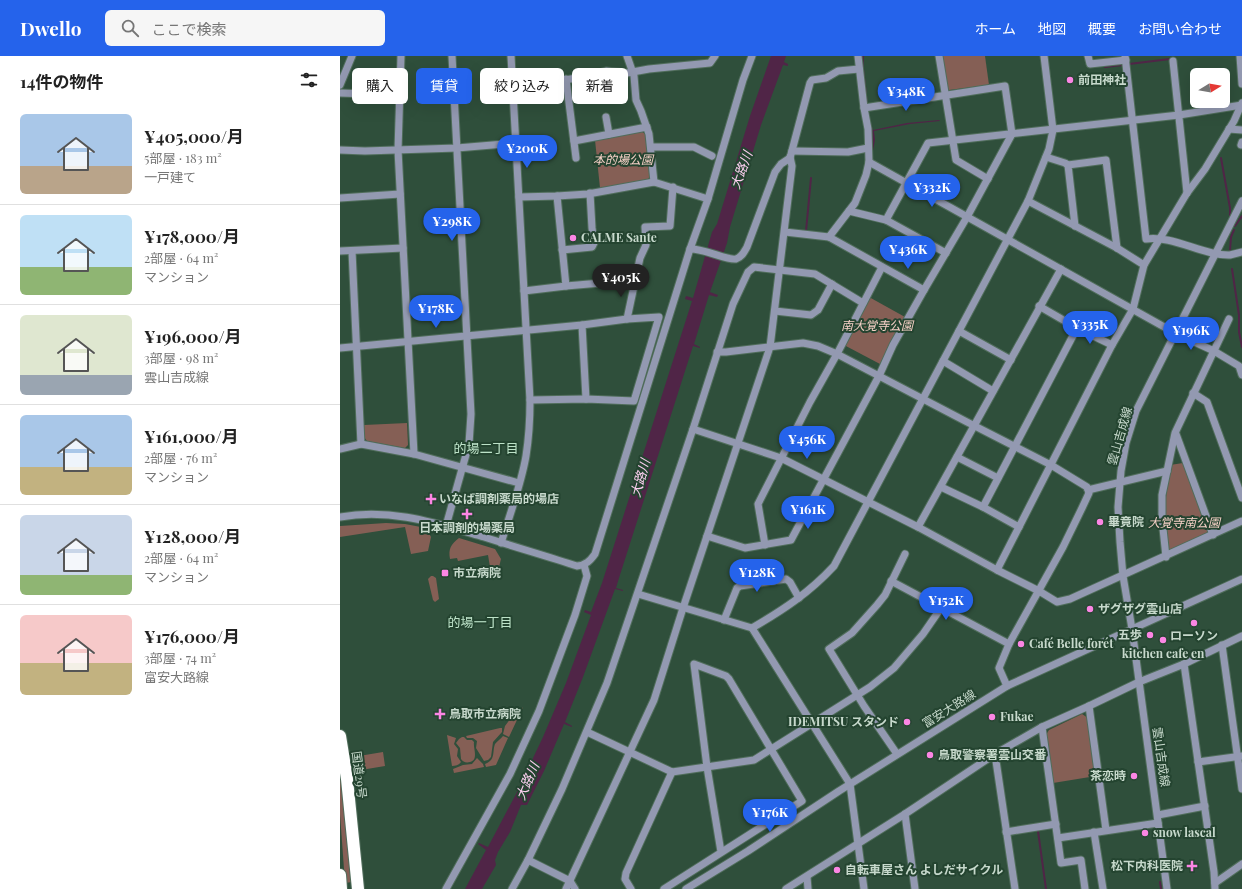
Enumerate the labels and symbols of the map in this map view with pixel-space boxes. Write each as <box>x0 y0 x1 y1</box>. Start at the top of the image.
north arrow <box>1190 68 1230 108</box>
place label: 前田神社 <box>1078 71 1126 87</box>
marker: 前田神社 <box>1065 75 1075 85</box>
pin: ¥348K <box>878 78 934 112</box>
pin: ¥200K <box>499 135 555 169</box>
water label: 大路川 <box>726 147 756 191</box>
park label: 本的場公園 <box>593 151 655 167</box>
pin: ¥332K <box>904 174 960 208</box>
pin: ¥298K <box>424 208 480 242</box>
place label: CALME Sante <box>581 229 657 245</box>
marker: CALME Sante <box>568 233 578 243</box>
pin: ¥436K <box>880 236 936 270</box>
pin: ¥405K <box>593 264 649 298</box>
pin: ¥178K <box>408 295 464 329</box>
pin: ¥335K <box>1062 311 1118 345</box>
park label: 南大覚寺公園 <box>841 317 915 333</box>
pin: ¥196K <box>1163 317 1219 351</box>
street label: 雲山吉成線 <box>1103 405 1135 467</box>
pin: ¥456K <box>779 426 835 460</box>
district label: 的場二丁目 <box>453 439 519 456</box>
water label: 大路川 <box>626 455 654 499</box>
place label: いなば調剤薬局的場店 <box>439 490 559 506</box>
marker: いなば調剤薬局的場店 <box>426 494 436 504</box>
pin: ¥161K <box>780 496 836 530</box>
marker: 日本調剤的場薬局 <box>462 509 472 519</box>
place label: 畢竟院 <box>1108 513 1144 529</box>
park label: 大覚寺南公園 <box>1148 514 1222 530</box>
marker: 畢竟院 <box>1095 517 1105 527</box>
place label: 日本調剤的場薬局 <box>419 519 515 535</box>
pin: ¥128K <box>729 559 785 593</box>
place label: 市立病院 <box>453 564 501 580</box>
marker: 市立病院 <box>440 568 450 578</box>
pin: ¥152K <box>918 587 974 621</box>
place label: ザグザグ雲山店 <box>1098 600 1182 616</box>
marker: ザグザグ雲山店 <box>1085 604 1095 614</box>
district label: 的場一丁目 <box>447 613 513 630</box>
marker: ローソン <box>1189 618 1199 628</box>
place label: 五歩 <box>1118 626 1142 642</box>
place label: ローソン <box>1170 627 1218 643</box>
marker: 五歩 <box>1145 630 1155 640</box>
place label: Café Belle forét <box>1029 635 1114 651</box>
marker: kitchen cafe en <box>1158 635 1168 645</box>
marker: Café Belle forét <box>1016 639 1026 649</box>
place label: kitchen cafe en <box>1122 645 1205 661</box>
street label: 富安大路線 <box>919 685 978 731</box>
place label: 鳥取市立病院 <box>449 705 521 721</box>
marker: 鳥取市立病院 <box>434 708 446 720</box>
place label: Fukae <box>1000 708 1034 724</box>
marker: Fukae <box>987 712 997 722</box>
place label: IDEMITSU スタンド <box>788 713 899 729</box>
marker: IDEMITSU スタンド <box>902 717 912 727</box>
street label: 雲山吉成線 <box>1150 726 1174 788</box>
place label: 鳥取警察署雲山交番 <box>938 746 1047 762</box>
street label: 国道29号 <box>349 750 371 800</box>
marker: 鳥取警察署雲山交番 <box>925 750 935 760</box>
water label: 大路川 <box>511 758 543 802</box>
place label: 茶恋時 <box>1090 767 1126 783</box>
marker: 茶恋時 <box>1129 771 1139 781</box>
pin: ¥176K <box>742 799 798 833</box>
place label: snow lascal <box>1153 824 1216 840</box>
marker: snow lascal <box>1140 828 1150 838</box>
place label: 松下内科医院 <box>1111 857 1183 873</box>
marker: 松下内科医院 <box>1186 860 1198 872</box>
place label: 自転車屋さん よしだサイクル <box>845 861 1003 877</box>
marker: 自転車屋さん よしだサイクル <box>832 865 842 875</box>

